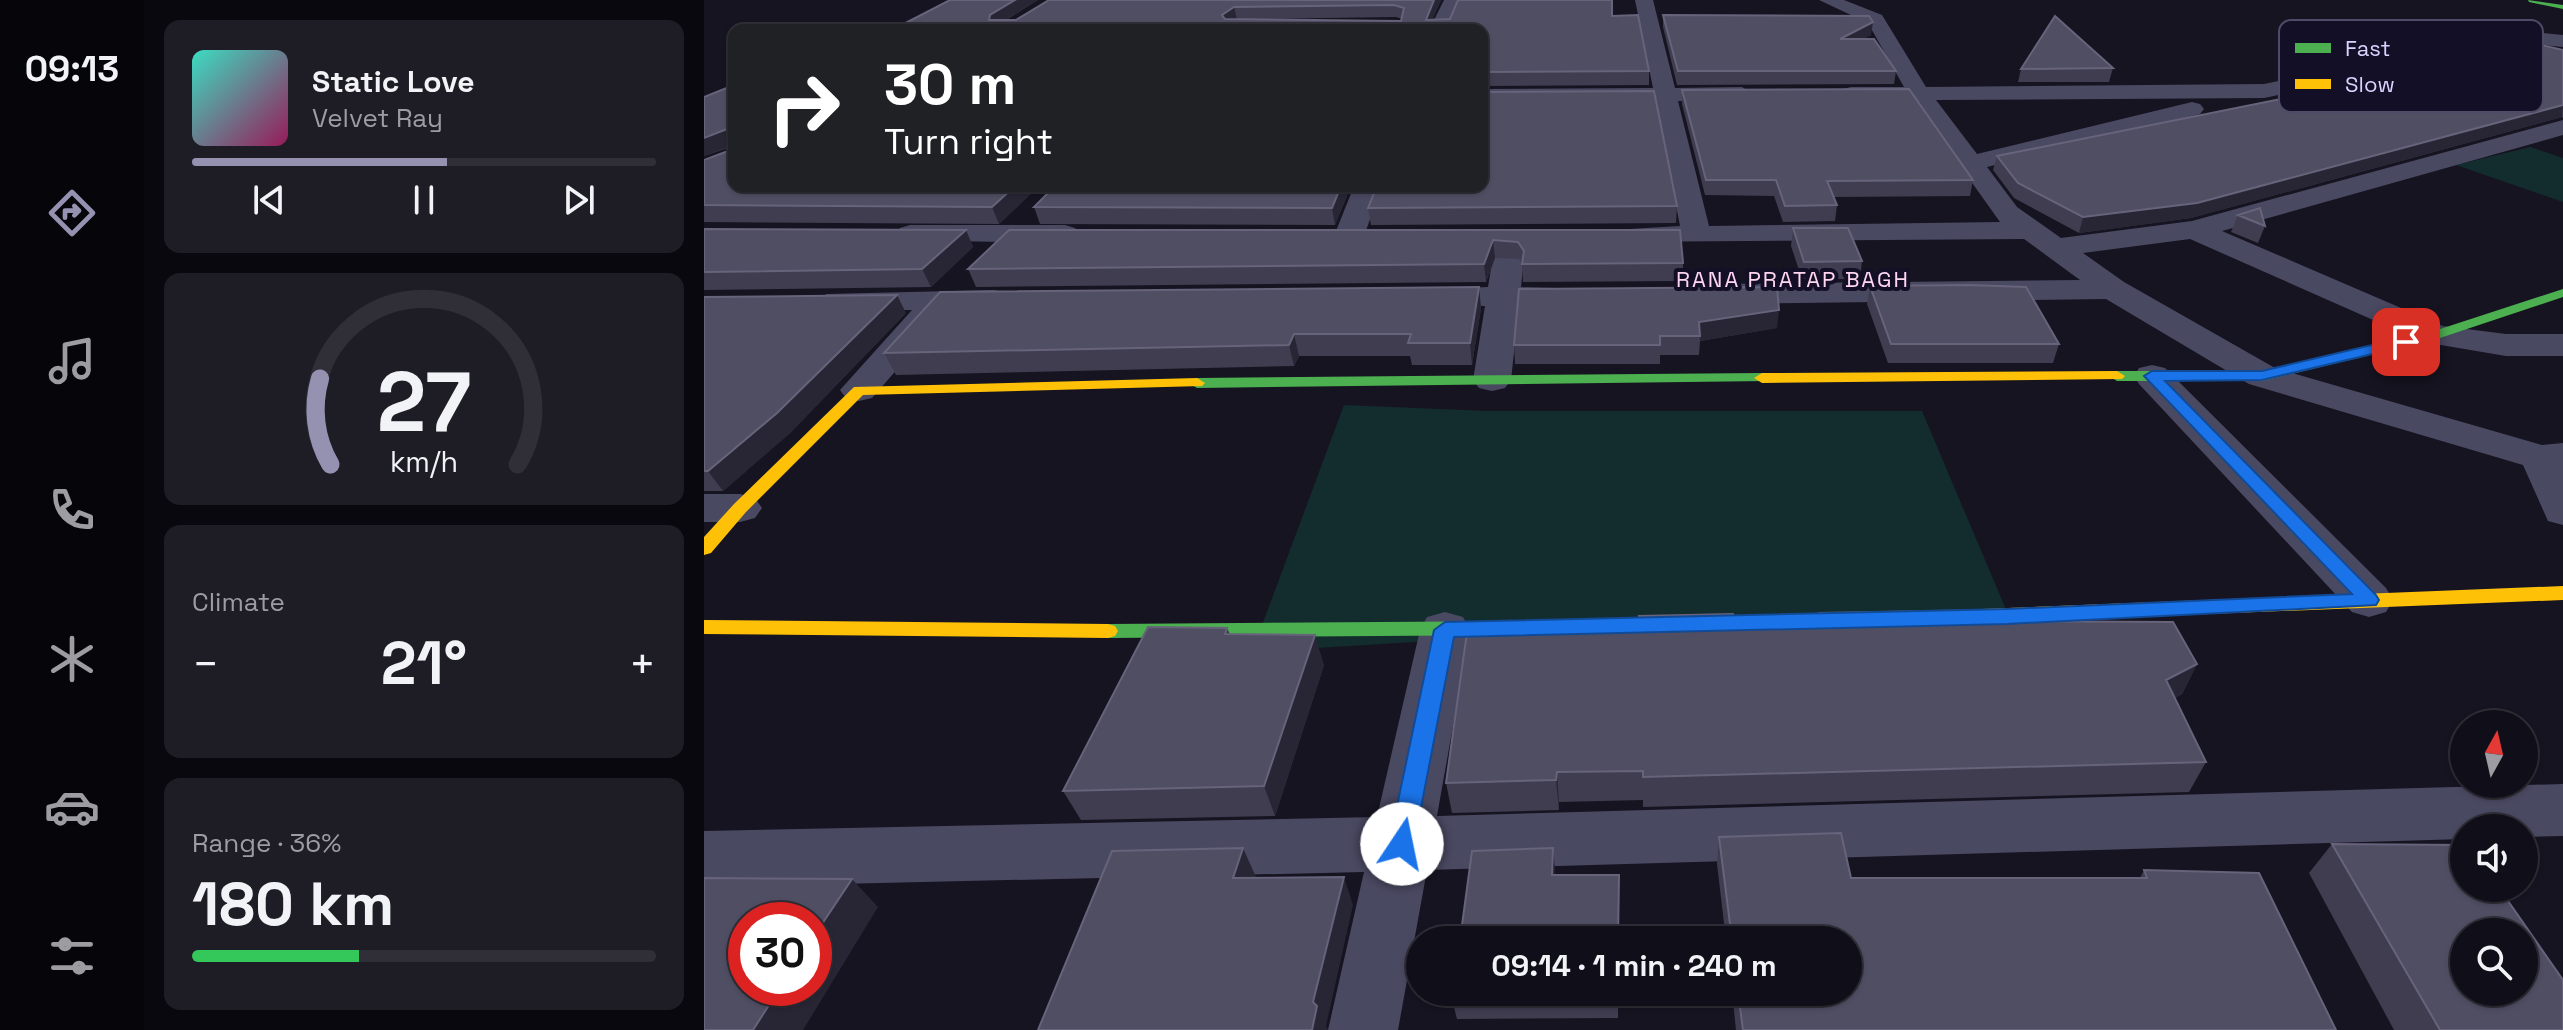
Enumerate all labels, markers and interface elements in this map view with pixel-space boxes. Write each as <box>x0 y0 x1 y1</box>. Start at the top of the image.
legend <box>2279 20 2543 112</box>
text: Fast <box>2345 34 2391 62</box>
text: 09:13 <box>25 46 119 92</box>
text: 30 m <box>884 49 1016 120</box>
icon: right <box>752 56 856 160</box>
text: Static Love <box>312 62 475 101</box>
text: Slow <box>2345 70 2395 98</box>
text: Velvet Ray <box>312 101 443 135</box>
text: Turn right <box>884 119 1053 165</box>
icon: previous <box>247 178 291 222</box>
icon: pause <box>402 178 446 222</box>
icon: next <box>557 178 601 222</box>
icon: directions <box>44 185 100 241</box>
district label: RANA PRATAP BAGH <box>1676 265 1910 293</box>
pin <box>2372 308 2440 376</box>
icon: arrive <box>2384 320 2428 364</box>
icon: music <box>44 333 100 389</box>
text: 27 <box>377 348 471 454</box>
text: km/h <box>390 444 458 480</box>
icon: phone <box>44 482 100 538</box>
text: Climate <box>192 585 285 619</box>
text: 21° <box>381 625 467 702</box>
icon: climate <box>44 631 100 687</box>
text: − <box>192 636 219 692</box>
text: + <box>629 636 656 692</box>
north arrow <box>2450 710 2538 798</box>
map controls <box>2450 710 2538 1006</box>
icon: car <box>44 779 100 835</box>
position arrow <box>1360 802 1444 886</box>
button: sound <box>2450 814 2538 902</box>
text: Range · 36% <box>192 826 341 860</box>
text: 180 km <box>192 866 394 943</box>
speed limit sign: 30 <box>728 902 832 1006</box>
button: search <box>2450 918 2538 1006</box>
icon: filters <box>44 928 100 984</box>
text: 09:14 · 1 min · 240 m <box>1491 946 1777 985</box>

